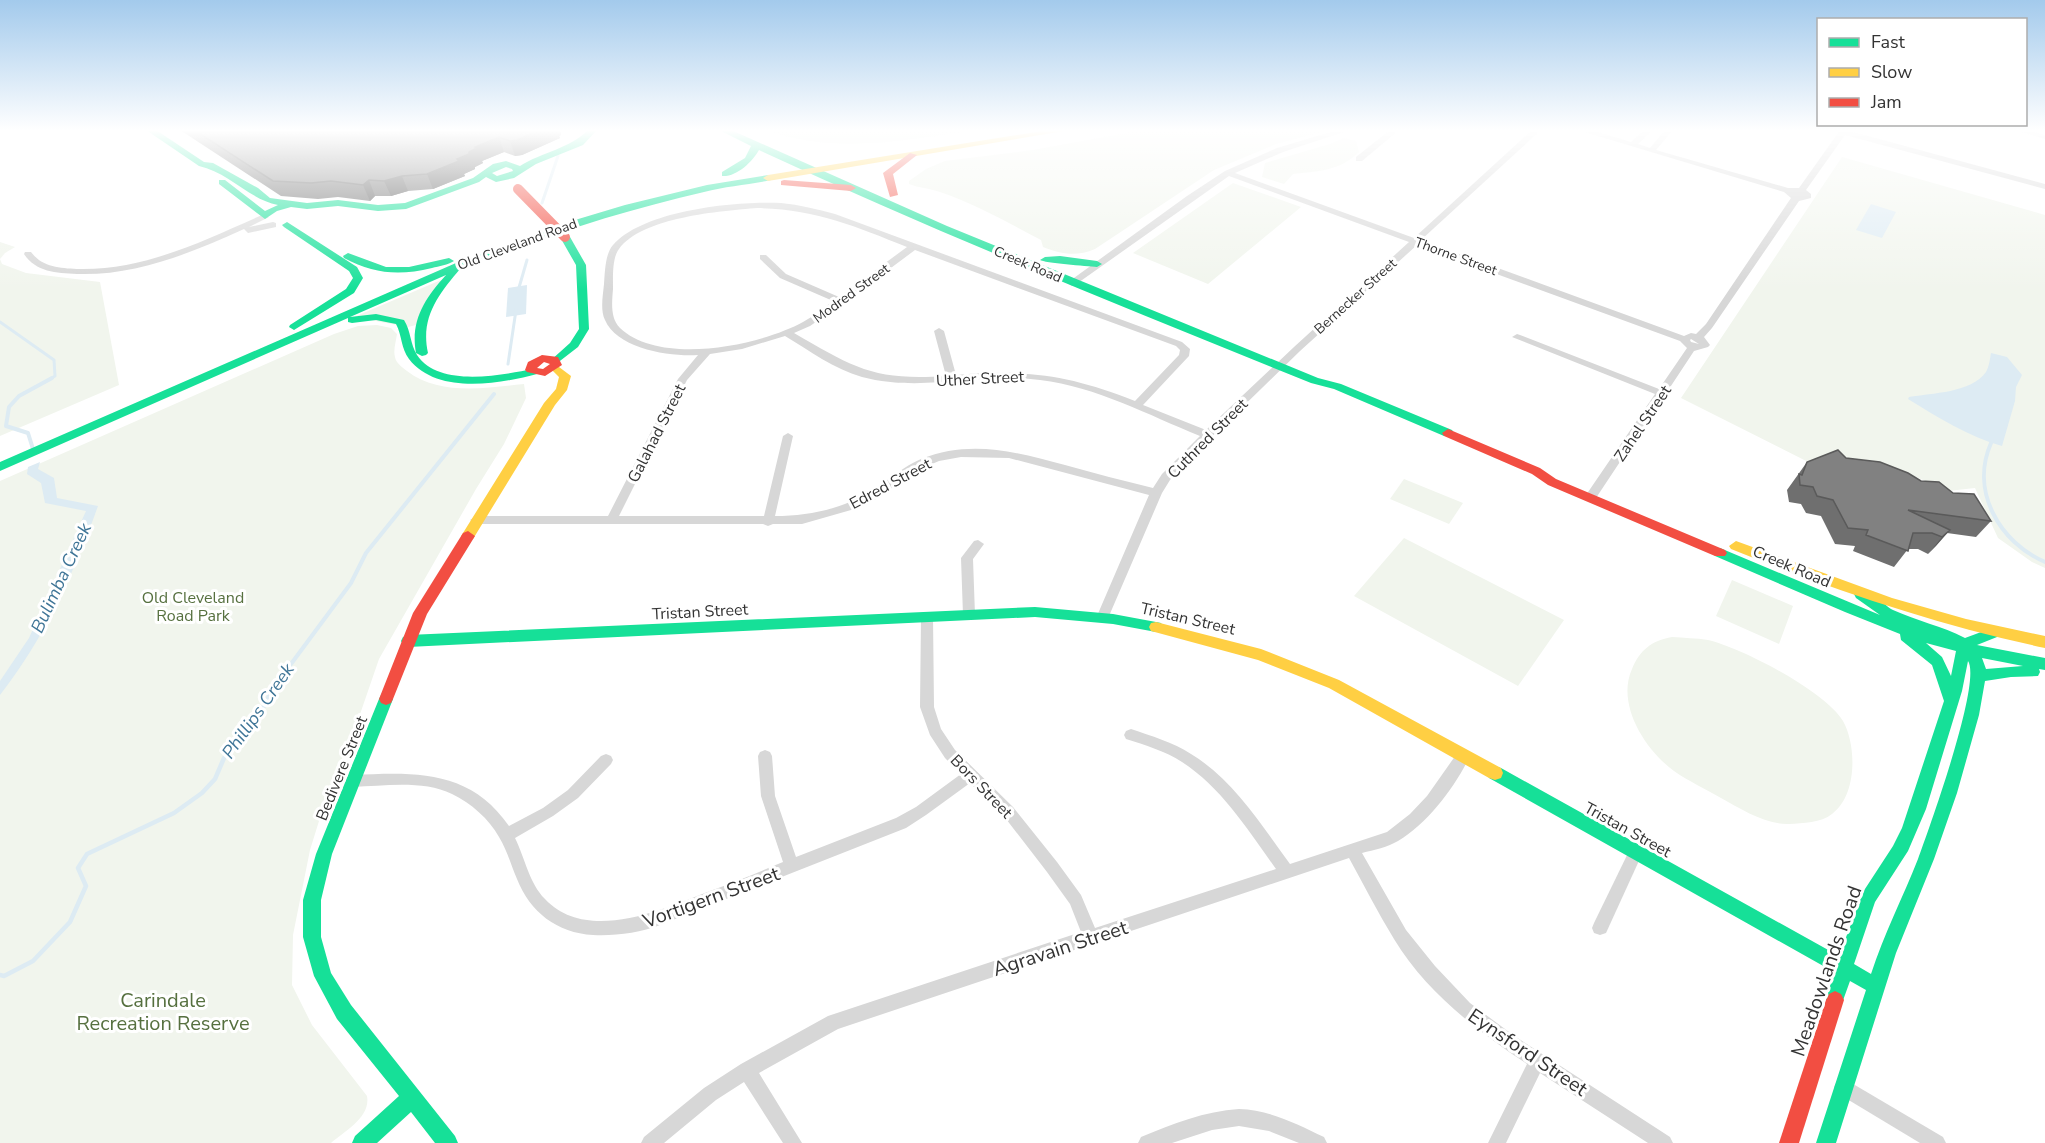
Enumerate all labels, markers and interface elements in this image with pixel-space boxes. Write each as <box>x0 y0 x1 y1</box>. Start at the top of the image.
legend <box>1817 18 2027 126</box>
text: Fast <box>1871 30 1906 54</box>
text: Slow <box>1871 60 1912 84</box>
text: Jam <box>1870 90 1902 114</box>
street label: Old Cleveland Road <box>455 214 580 275</box>
street label: Thorne Street <box>1412 233 1500 280</box>
street label: Creek Road <box>991 242 1065 287</box>
street label: Bernecker Street <box>1310 254 1401 339</box>
street label: Modred Street <box>809 259 893 328</box>
street label: Uther Street <box>935 366 1025 392</box>
street label: Galahad Street <box>623 380 691 487</box>
street label: Zahel Street <box>1609 381 1677 466</box>
street label: Cuthred Street <box>1163 393 1253 484</box>
street label: Edred Street <box>846 453 936 515</box>
water label: Bulimba Creek <box>25 518 97 637</box>
street label: Creek Road <box>1749 541 1834 593</box>
park label: Old Cleveland Road Park <box>142 587 244 627</box>
street label: Tristan Street <box>1138 597 1238 641</box>
street label: Tristan Street <box>651 598 749 626</box>
water label: Phillips Creek <box>216 658 300 763</box>
street label: Bedivere Street <box>311 712 373 824</box>
street label: Bors Street <box>945 750 1018 824</box>
street label: Tristan Street <box>1580 797 1675 863</box>
street label: Vortigern Street <box>638 860 784 935</box>
street label: Meadowlands Road <box>1785 882 1868 1060</box>
street label: Agravain Street <box>989 914 1132 983</box>
park label: Carindale Recreation Reserve <box>76 987 250 1037</box>
street label: Eynsford Street <box>1463 1002 1594 1103</box>

